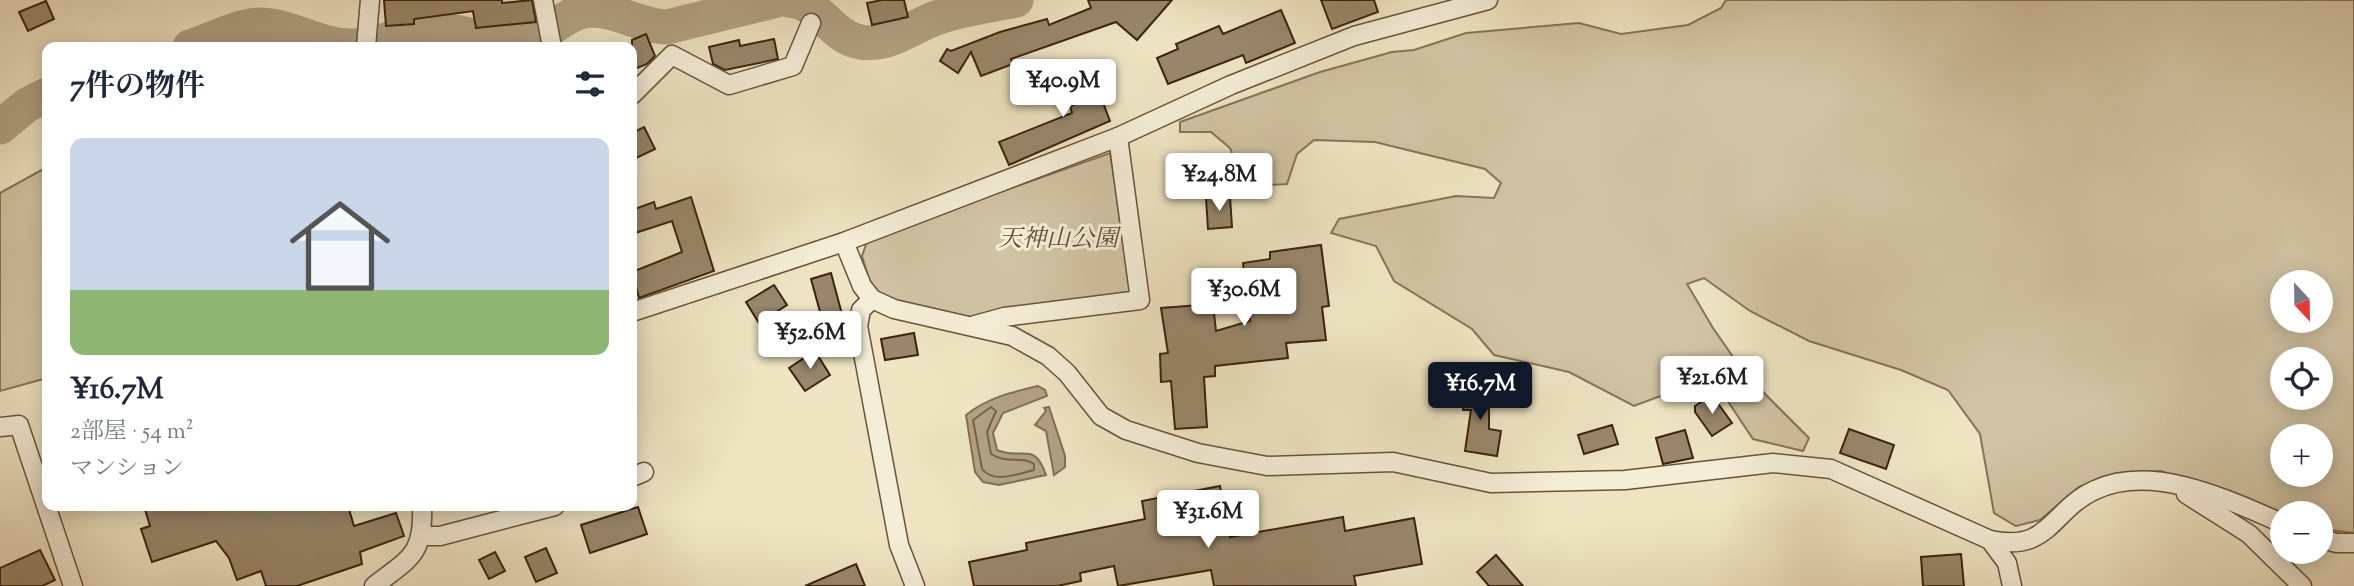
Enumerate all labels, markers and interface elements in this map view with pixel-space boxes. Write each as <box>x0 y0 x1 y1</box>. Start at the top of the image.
pin: ¥40.9M <box>1006 60 1120 119</box>
icon: filters <box>571 65 609 103</box>
text: ¥40.9M <box>1026 65 1100 98</box>
text: 7件の物件 <box>70 66 205 109</box>
pin: ¥24.8M <box>1162 154 1276 213</box>
text: ¥24.8M <box>1181 159 1257 192</box>
icon: home <box>277 183 403 309</box>
park label: 天神山公園 <box>998 223 1122 257</box>
pin: ¥30.6M <box>1187 268 1301 328</box>
north arrow <box>2270 270 2333 332</box>
map controls <box>2270 270 2333 564</box>
text: ¥30.6M <box>1207 274 1281 307</box>
pin: ¥52.6M <box>753 312 867 371</box>
text: ¥52.6M <box>774 317 846 350</box>
button: locate <box>2270 347 2333 410</box>
pin: ¥21.6M <box>1655 356 1769 416</box>
pin: ¥16.7M <box>1423 362 1537 422</box>
text: ¥21.6M <box>1676 362 1748 395</box>
text: ¥16.7M <box>1444 368 1516 401</box>
text: ¥16.7M <box>70 369 164 412</box>
text: 2部屋 · 54 m² <box>70 416 194 449</box>
button: + <box>2270 424 2333 487</box>
text: マンション <box>70 453 184 486</box>
pin: ¥31.6M <box>1151 490 1265 550</box>
text: ¥31.6M <box>1173 496 1243 529</box>
button: − <box>2270 501 2333 564</box>

